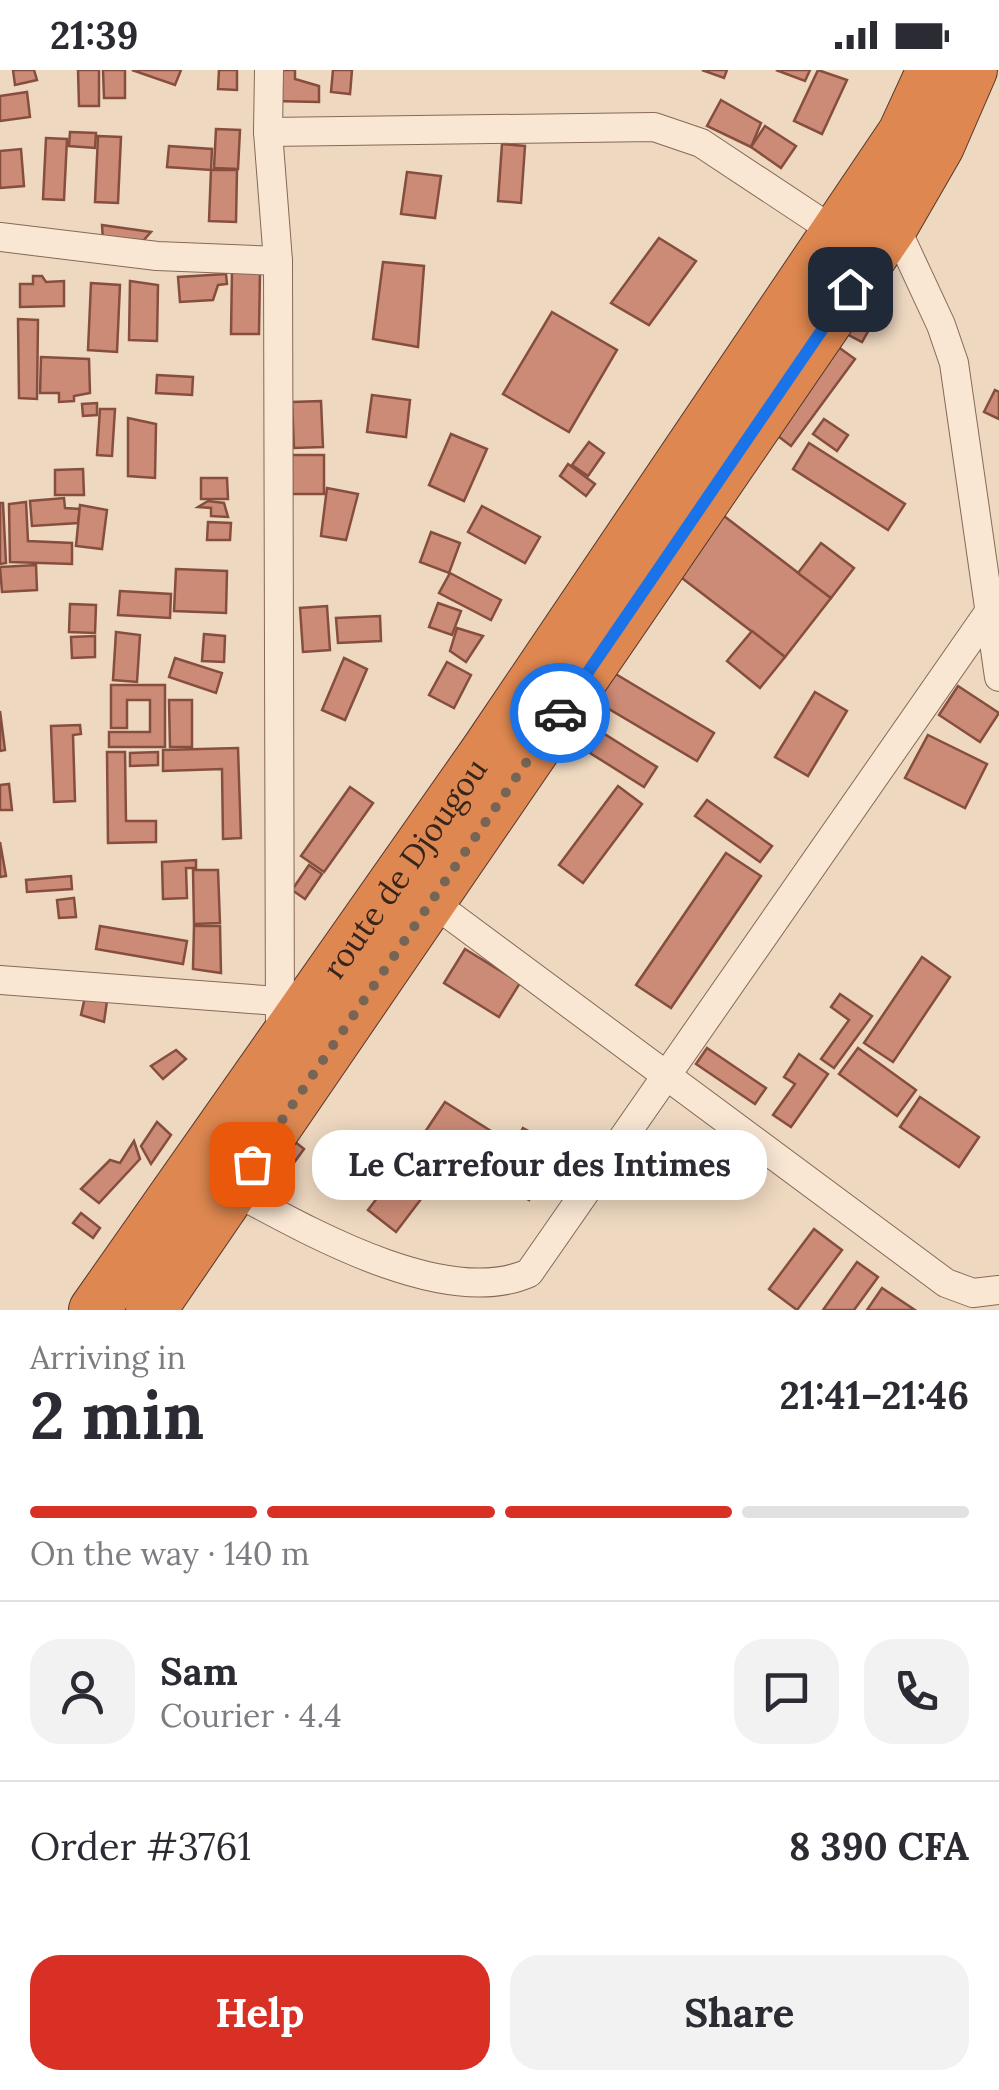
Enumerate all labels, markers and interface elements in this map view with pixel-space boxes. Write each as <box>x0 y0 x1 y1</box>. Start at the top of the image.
text: 21:39 <box>50 11 138 59</box>
pin <box>808 247 893 332</box>
icon: home <box>823 262 878 317</box>
courier <box>510 663 610 763</box>
icon: car <box>533 686 588 741</box>
street label: route de Djougou <box>313 750 495 986</box>
pin <box>210 1122 295 1207</box>
callout: Le Carrefour des Intimes <box>312 1129 767 1199</box>
icon: bag <box>225 1137 280 1192</box>
text: Le Carrefour des Intimes <box>348 1144 731 1185</box>
text: Arriving in <box>30 1337 186 1378</box>
text: 21:41–21:46 <box>779 1371 969 1419</box>
text: 2 min <box>30 1374 204 1457</box>
text: On the way · 140 m <box>30 1533 310 1574</box>
button: person <box>30 1639 135 1744</box>
button: chat <box>734 1639 839 1744</box>
button: phone <box>864 1639 969 1744</box>
text: Sam <box>160 1647 238 1695</box>
text: Courier · 4.4 <box>160 1695 342 1736</box>
text: Order #3761 <box>30 1822 251 1870</box>
text: 8 390 CFA <box>789 1822 969 1870</box>
button: Help <box>30 1955 490 2070</box>
button: Share <box>510 1955 969 2070</box>

